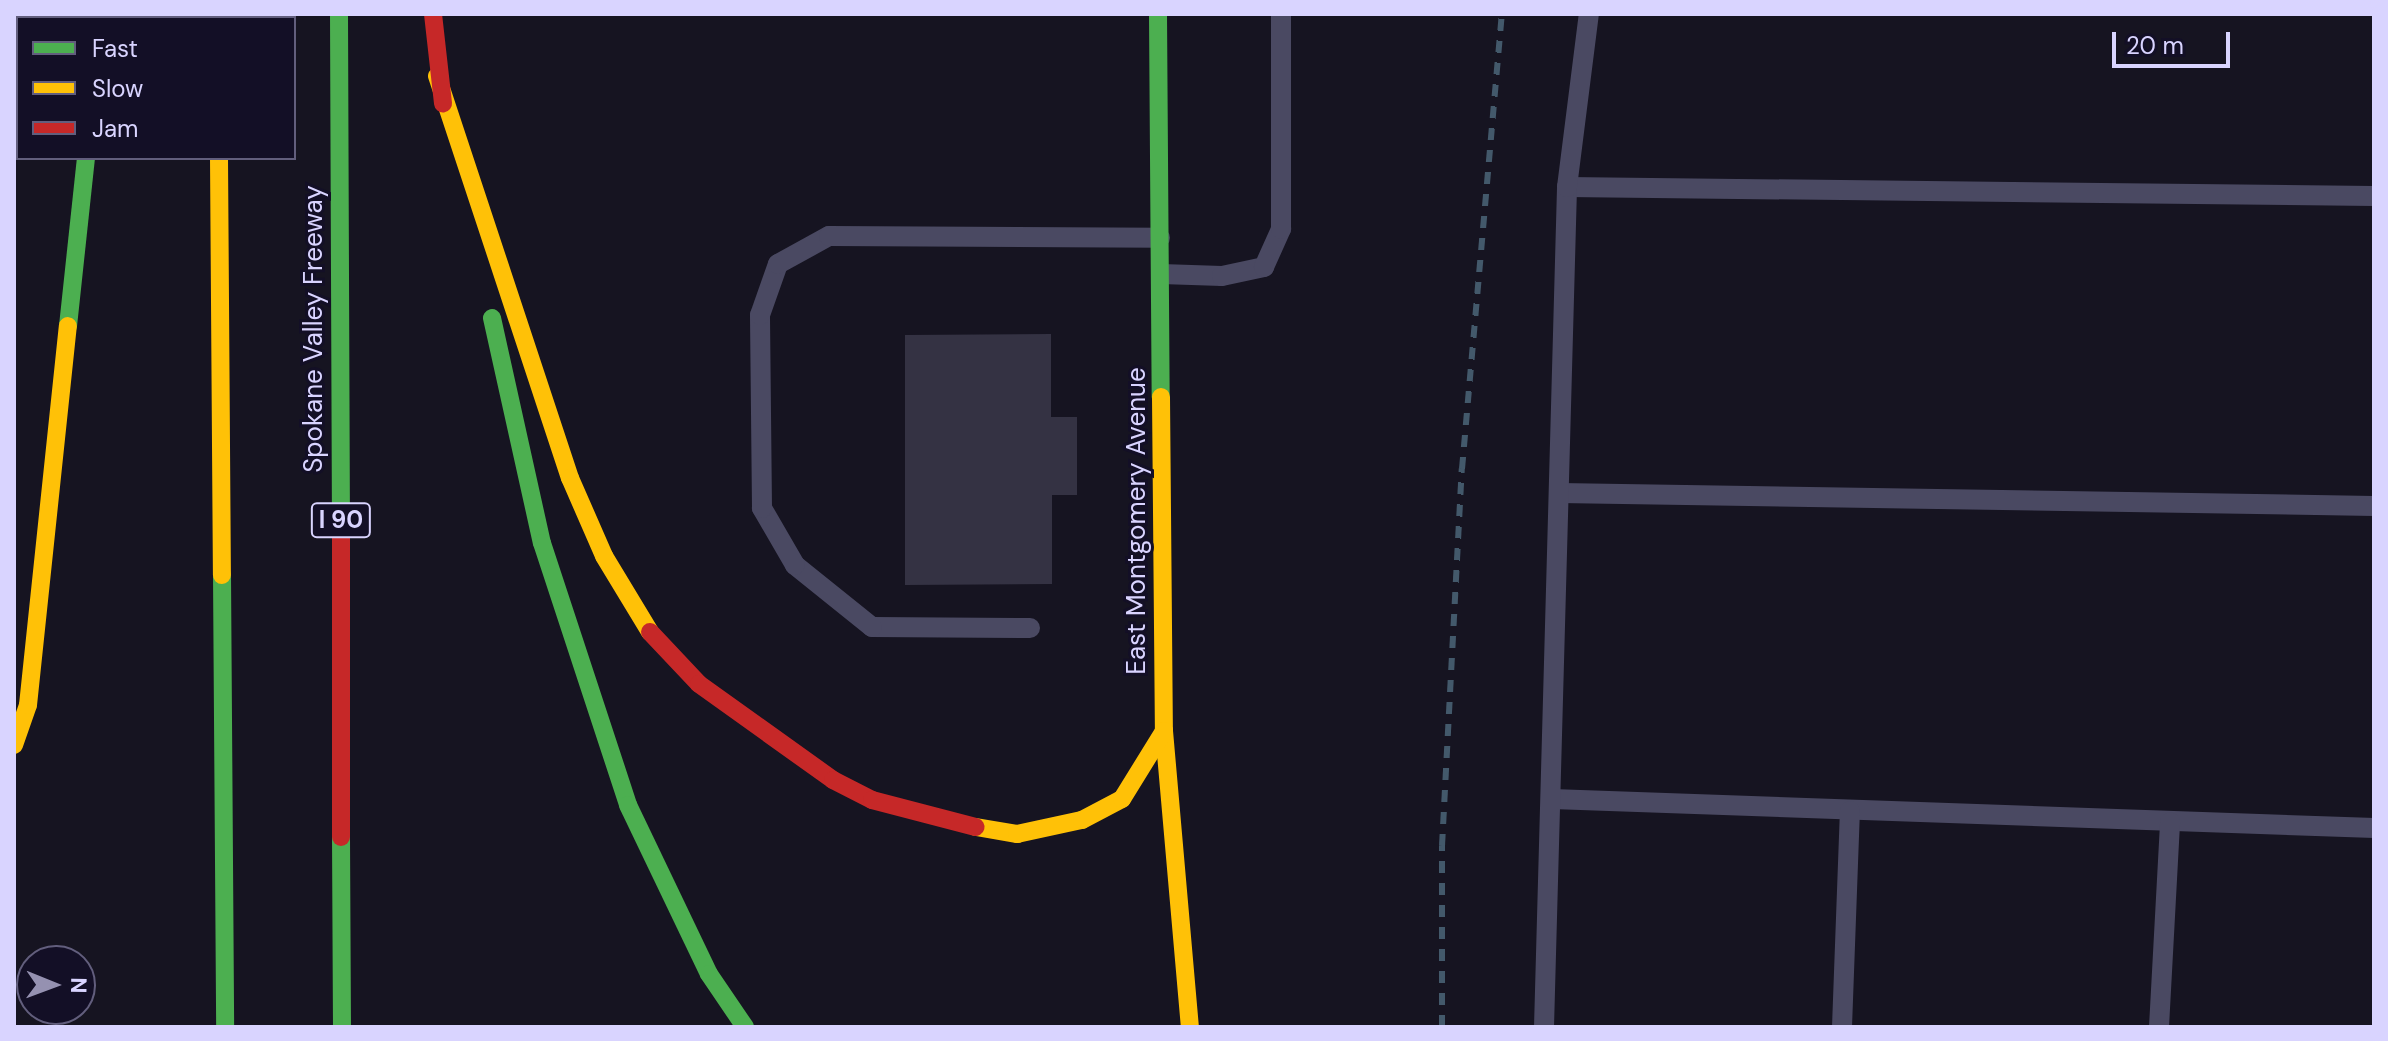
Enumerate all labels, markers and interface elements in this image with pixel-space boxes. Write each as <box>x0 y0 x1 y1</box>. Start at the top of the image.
legend <box>16 16 296 160</box>
scale bar <box>2116 16 2234 66</box>
text: 20 m <box>2126 30 2184 61</box>
text: Fast <box>92 33 138 64</box>
text: Slow <box>92 73 143 104</box>
text: Jam <box>92 113 138 144</box>
street label: Spokane Valley Freeway <box>298 185 330 473</box>
street label: East Montgomery Avenue <box>1121 367 1153 675</box>
road number: I 90 <box>309 500 373 540</box>
north arrow <box>16 945 96 1025</box>
text: N <box>64 977 93 994</box>

